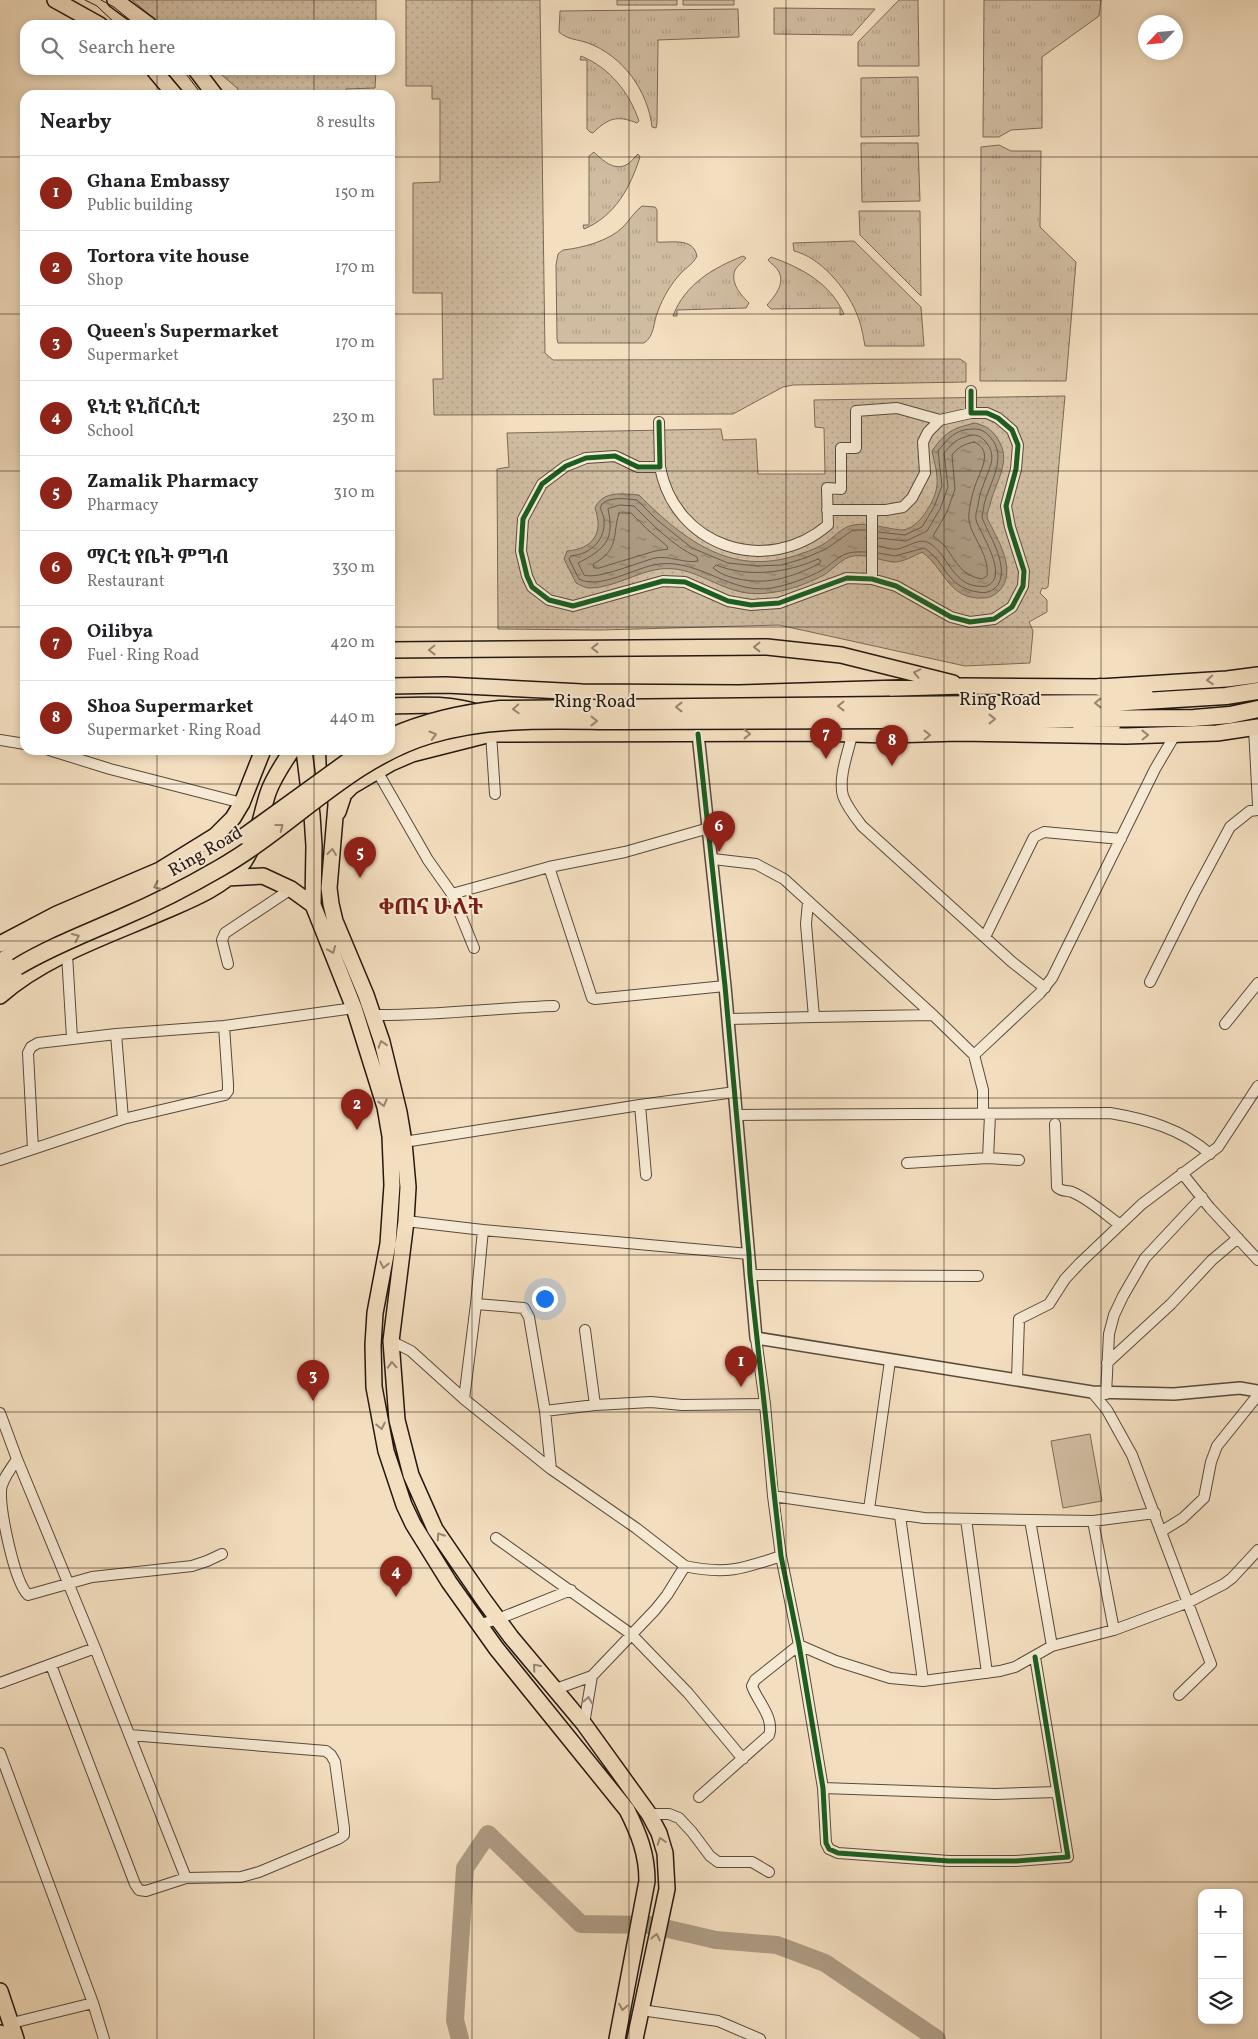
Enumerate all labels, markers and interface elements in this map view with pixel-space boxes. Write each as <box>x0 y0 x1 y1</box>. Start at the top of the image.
north arrow <box>1138 15 1183 60</box>
search box <box>20 20 395 75</box>
icon: search <box>38 34 66 62</box>
text: Search here <box>78 35 175 61</box>
text: Nearby <box>40 108 111 137</box>
text: 8 results <box>316 112 375 134</box>
text: Ghana Embassy <box>87 169 230 195</box>
text: 1 <box>53 182 59 204</box>
text: 150 m <box>334 182 375 204</box>
text: Public building <box>87 195 193 217</box>
text: Tortora vite house <box>87 244 249 270</box>
text: 2 <box>52 257 60 279</box>
text: 170 m <box>335 257 375 279</box>
text: Shop <box>87 270 123 292</box>
text: Queen's Supermarket <box>87 319 279 345</box>
text: 3 <box>52 332 60 354</box>
text: 170 m <box>335 332 375 354</box>
text: Supermarket <box>87 345 179 367</box>
text: ዩኒቲ ዩኒቨርሲቲ <box>87 395 200 421</box>
text: 4 <box>51 407 61 429</box>
text: 230 m <box>332 407 375 429</box>
text: School <box>87 421 134 443</box>
text: Zamalik Pharmacy <box>87 469 258 495</box>
text: 5 <box>52 482 60 504</box>
text: 310 m <box>334 482 375 504</box>
text: Pharmacy <box>87 495 158 517</box>
text: ማርቲ የቤት ምግብ <box>87 545 229 571</box>
text: 6 <box>52 557 60 579</box>
text: 330 m <box>332 557 375 579</box>
text: Restaurant <box>87 571 165 593</box>
text: Oilibya <box>87 619 153 645</box>
text: 7 <box>52 632 60 654</box>
text: 420 m <box>330 632 375 654</box>
one-way arrow <box>753 642 760 652</box>
one-way arrow <box>590 643 598 653</box>
one-way arrow <box>428 644 436 655</box>
text: Fuel · Ring Road <box>87 645 199 667</box>
one-way arrow <box>913 668 922 679</box>
one-way arrow <box>1205 675 1213 686</box>
street label: Ring Road <box>959 688 1041 713</box>
street label: Ring Road <box>554 690 636 715</box>
text: Shoa Supermarket <box>87 694 254 720</box>
one-way arrow <box>1093 698 1101 708</box>
one-way arrow <box>837 701 845 711</box>
one-way arrow <box>675 702 682 712</box>
one-way arrow <box>512 703 520 714</box>
text: 8 <box>52 707 60 729</box>
text: 440 m <box>329 707 375 729</box>
one-way arrow <box>989 714 997 724</box>
one-way arrow <box>590 716 598 726</box>
pin: 7 <box>810 718 842 759</box>
text: Supermarket · Ring Road <box>87 720 261 742</box>
pin: 8 <box>876 725 908 766</box>
one-way arrow <box>744 729 751 739</box>
one-way arrow <box>923 729 931 740</box>
one-way arrow <box>428 730 436 740</box>
one-way arrow <box>1141 730 1149 740</box>
pin: 6 <box>703 811 735 852</box>
street label: Ring Road <box>164 821 247 884</box>
one-way arrow <box>274 824 284 833</box>
pin: 5 <box>344 837 376 878</box>
one-way arrow <box>326 848 337 856</box>
one-way arrow <box>153 879 162 890</box>
district label: ቀጠና ሁለት <box>379 893 483 924</box>
one-way arrow <box>71 933 80 943</box>
one-way arrow <box>326 945 336 953</box>
one-way arrow <box>378 1040 388 1048</box>
pin: 2 <box>341 1089 373 1130</box>
one-way arrow <box>378 1099 388 1107</box>
one-way arrow <box>379 1260 390 1269</box>
your location <box>532 1286 558 1312</box>
pin: 1 <box>725 1346 757 1387</box>
pin: 3 <box>297 1360 329 1401</box>
one-way arrow <box>387 1361 397 1368</box>
one-way arrow <box>375 1421 386 1430</box>
one-way arrow <box>436 1533 446 1542</box>
pin: 4 <box>380 1556 412 1597</box>
one-way arrow <box>533 1663 542 1672</box>
one-way arrow <box>583 1696 593 1704</box>
one-way arrow <box>657 1837 667 1845</box>
map controls <box>1198 1889 1243 2024</box>
button: + <box>1198 1889 1243 1934</box>
one-way arrow <box>651 1932 661 1941</box>
button: − <box>1198 1934 1243 1979</box>
button: layers <box>1198 1979 1243 2024</box>
one-way arrow <box>619 2003 629 2012</box>

